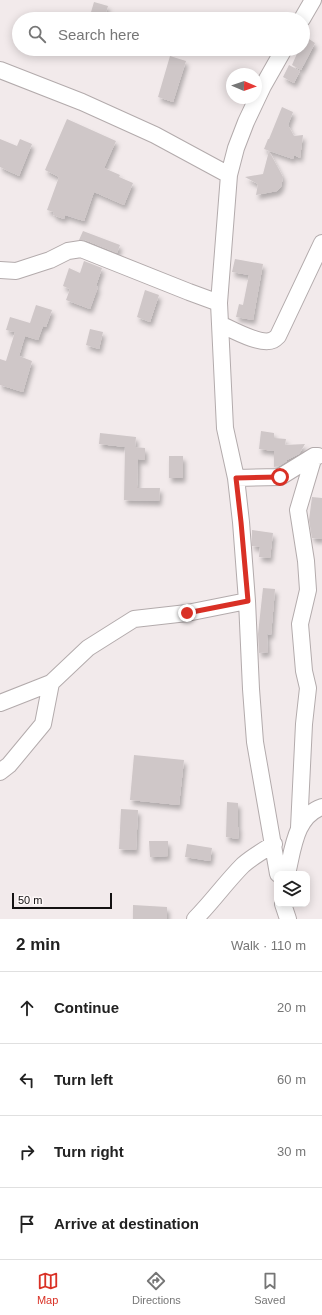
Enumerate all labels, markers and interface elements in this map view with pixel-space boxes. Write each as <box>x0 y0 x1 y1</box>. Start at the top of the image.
search box <box>12 12 310 56</box>
icon: search <box>26 23 48 45</box>
text: Search here <box>58 26 140 43</box>
north arrow <box>226 68 262 104</box>
route start <box>271 468 289 486</box>
route end <box>178 604 196 622</box>
map controls <box>274 871 310 907</box>
button: layers <box>274 871 310 907</box>
scale bar <box>12 891 112 910</box>
text: 50 m <box>18 894 42 906</box>
text: 2 min <box>16 935 60 954</box>
text: Walk · 110 m <box>231 938 306 953</box>
icon: ahead <box>16 997 38 1019</box>
text: Continue <box>54 999 119 1016</box>
text: 20 m <box>277 1000 306 1015</box>
icon: left <box>16 1069 38 1091</box>
text: Turn left <box>54 1071 113 1088</box>
text: 60 m <box>277 1072 306 1087</box>
icon: right <box>16 1141 38 1163</box>
text: Turn right <box>54 1143 124 1160</box>
text: 30 m <box>277 1144 306 1159</box>
icon: arrive <box>16 1213 38 1235</box>
text: Arrive at destination <box>54 1215 199 1232</box>
tab: Map <box>37 1270 59 1306</box>
tab: Directions <box>132 1270 181 1306</box>
tab: Saved <box>254 1270 285 1306</box>

